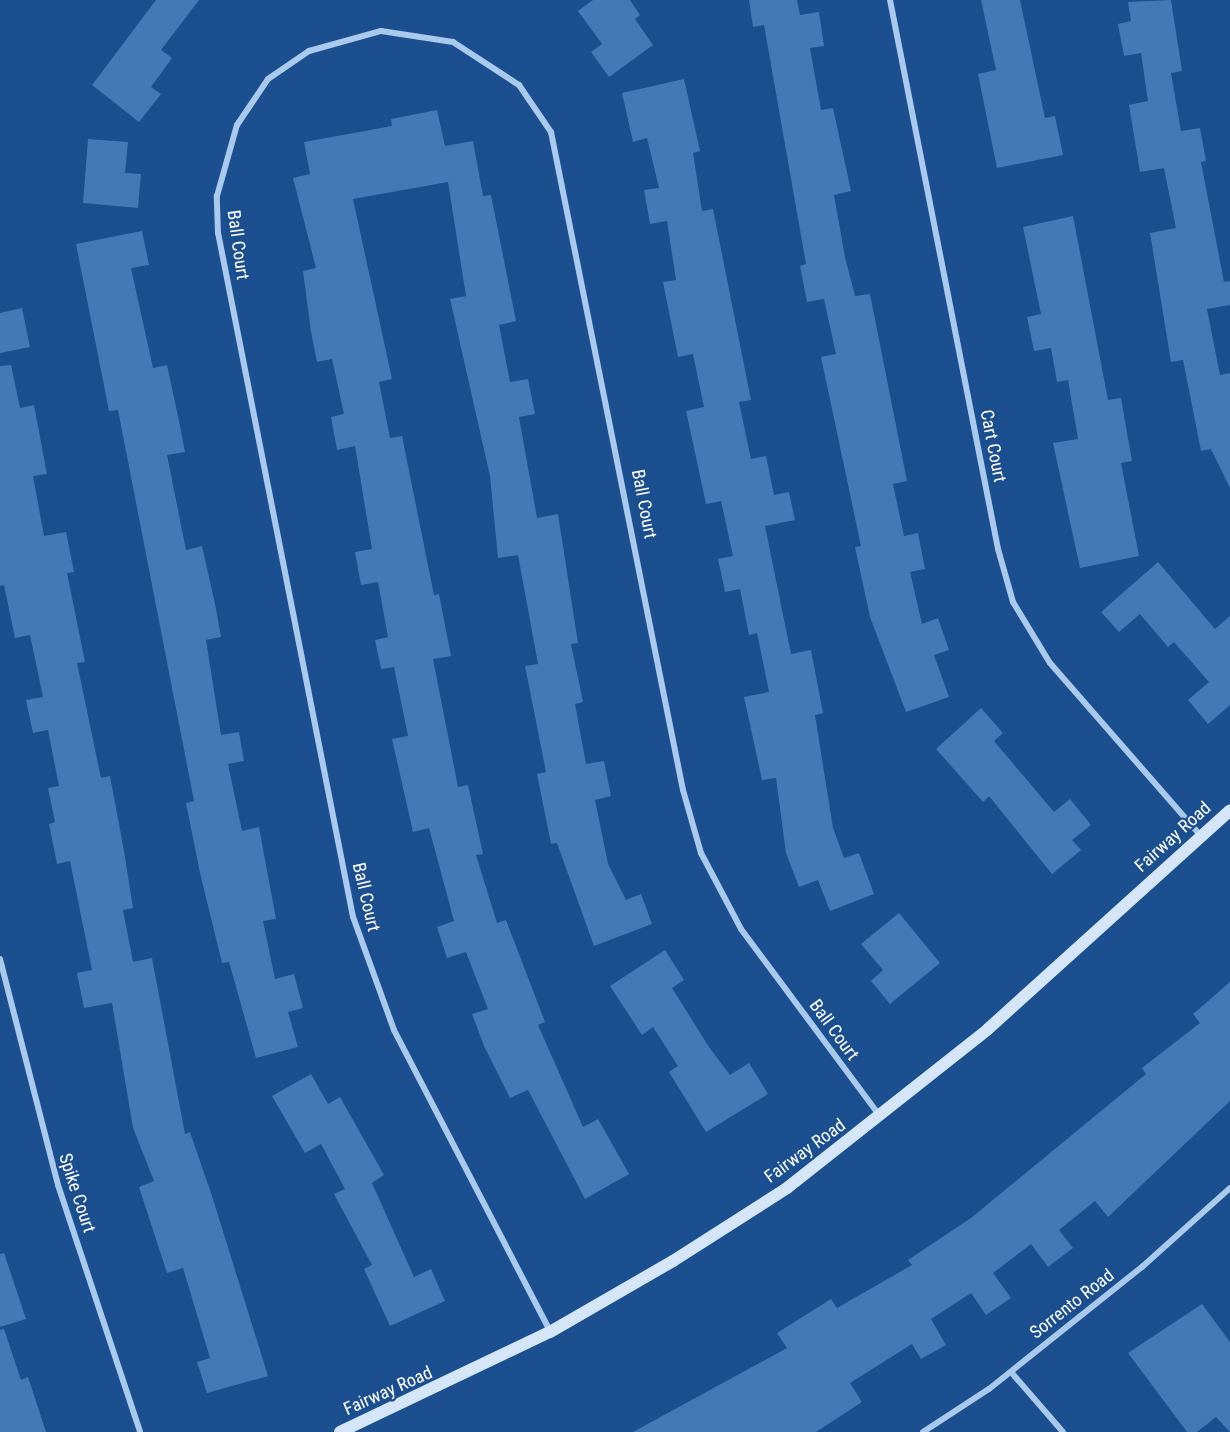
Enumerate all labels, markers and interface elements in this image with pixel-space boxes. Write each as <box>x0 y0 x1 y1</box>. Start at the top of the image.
street label: Ball Court <box>222 209 254 281</box>
street label: Cart Court <box>975 408 1011 484</box>
street label: Ball Court <box>627 468 661 540</box>
street label: Fairway Road <box>1131 797 1215 877</box>
street label: Ball Court <box>348 860 384 934</box>
street label: Ball Court <box>805 995 863 1065</box>
street label: Fairway Road <box>760 1114 850 1188</box>
street label: Spike Court <box>54 1151 100 1235</box>
street label: Sorrento Road <box>1026 1264 1118 1344</box>
street label: Fairway Road <box>340 1362 436 1420</box>

